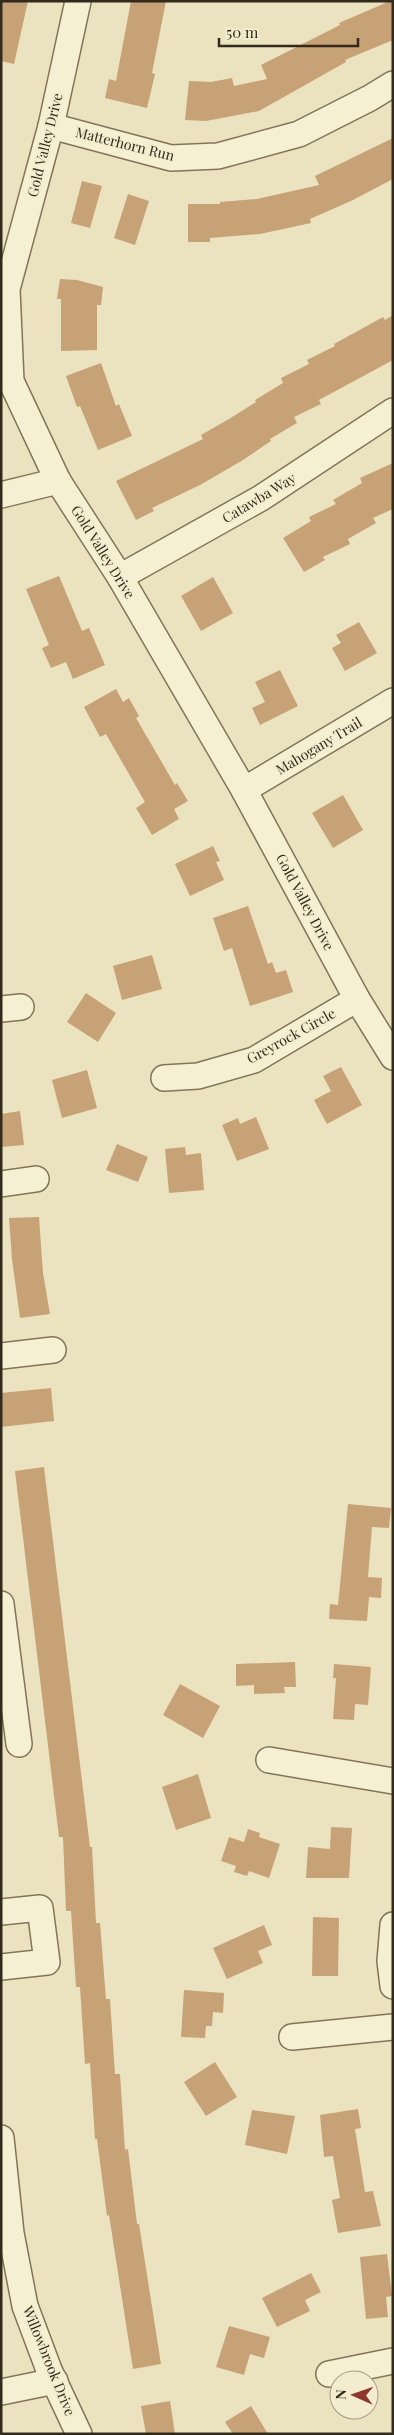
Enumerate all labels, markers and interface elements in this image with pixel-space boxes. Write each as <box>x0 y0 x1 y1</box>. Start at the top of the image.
scale bar <box>219 15 358 47</box>
text: 50 m <box>226 22 259 42</box>
street label: Gold Valley Drive <box>22 91 67 199</box>
street label: Matterhorn Run <box>74 122 177 165</box>
street label: Catawba Way <box>218 468 299 527</box>
street label: Gold Valley Drive <box>67 502 140 602</box>
street label: Mahogany Trail <box>272 712 365 779</box>
street label: Gold Valley Drive <box>272 850 339 953</box>
street label: Greyrock Circle <box>243 1003 339 1068</box>
street label: Willowbrook Drive <box>18 2302 80 2419</box>
north arrow <box>329 2370 379 2420</box>
text: N <box>331 2389 350 2400</box>

